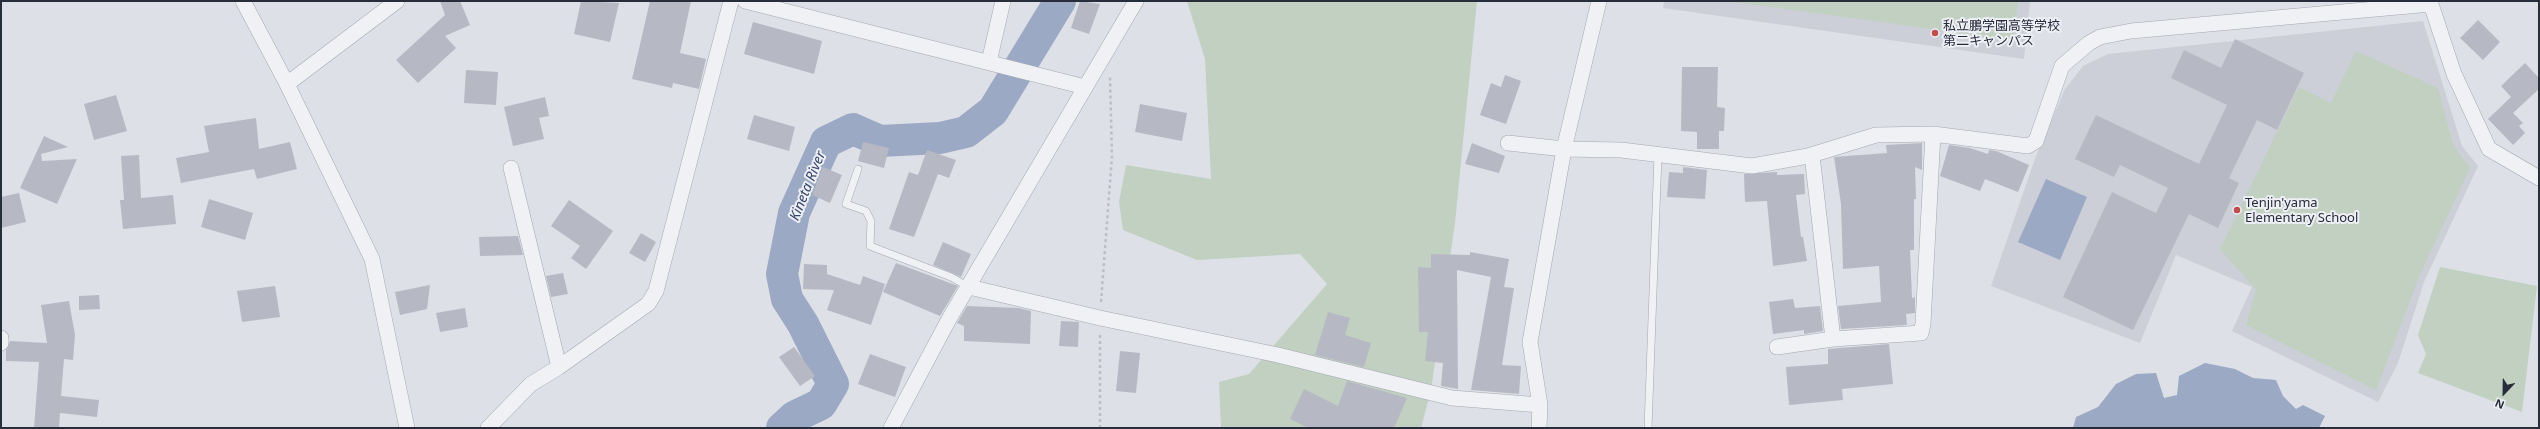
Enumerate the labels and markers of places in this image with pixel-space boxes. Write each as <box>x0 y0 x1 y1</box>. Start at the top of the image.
place label: 私立鵬学園高等学校 第二キャンパス <box>1943 18 2060 49</box>
marker: 私立鵬学園高等学校 第二キャンパス <box>1930 28 1940 38</box>
place label: Tenjin'yama Elementary School <box>2245 195 2358 226</box>
marker: Tenjin'yama Elementary School <box>2232 205 2242 215</box>

